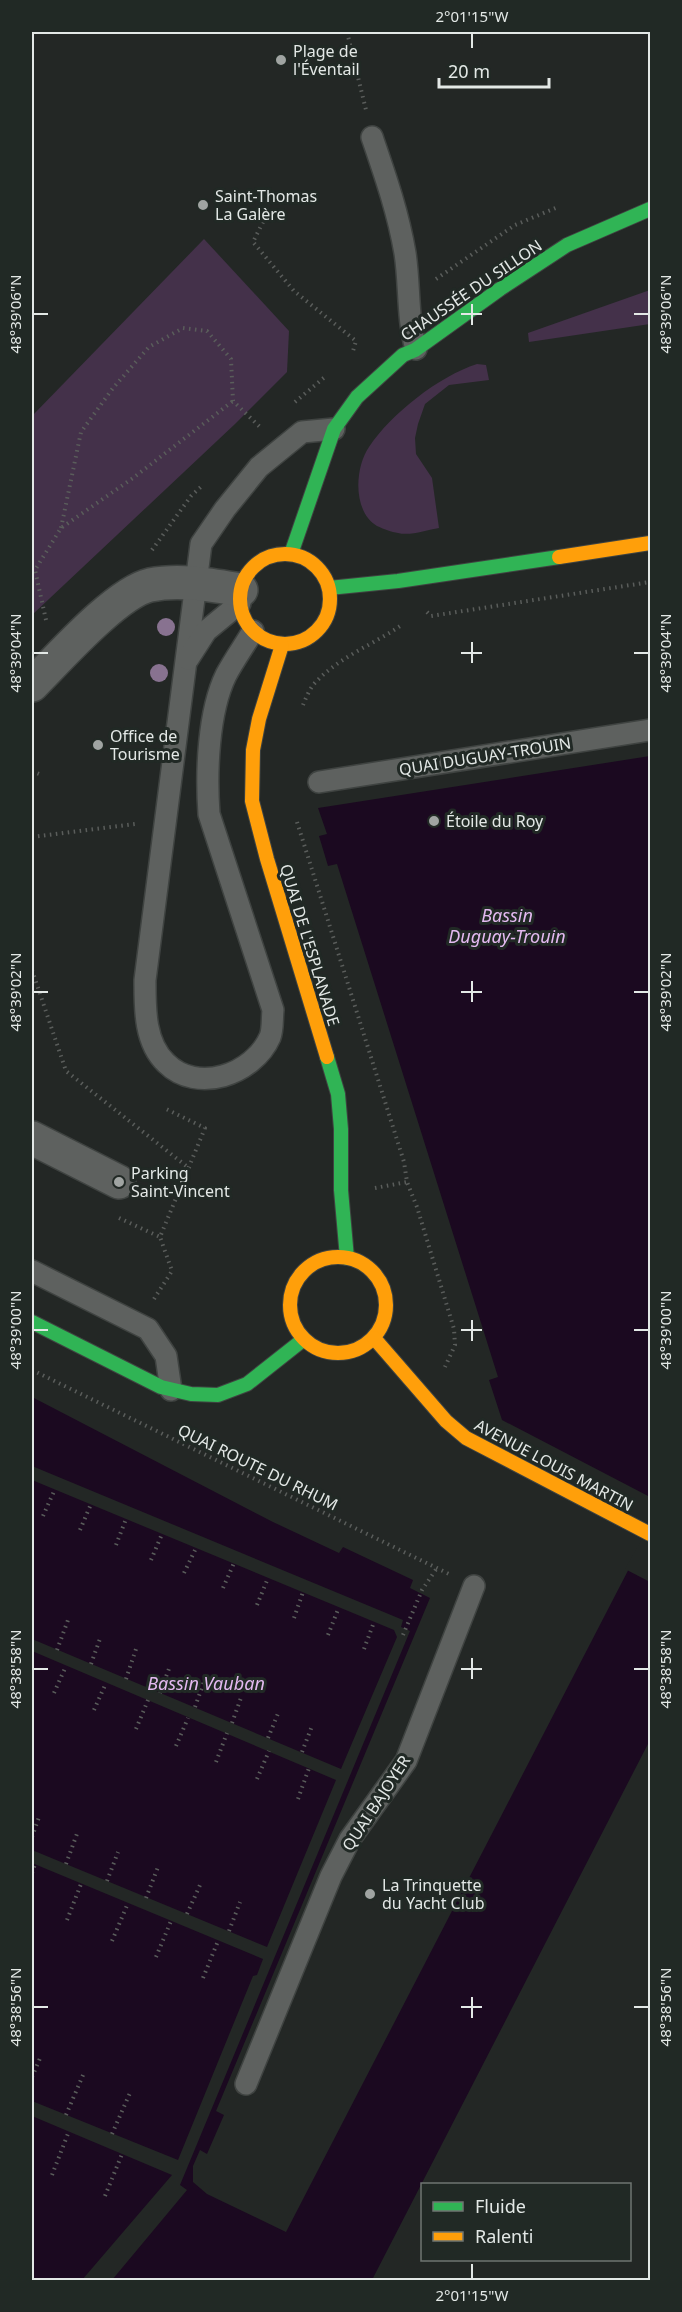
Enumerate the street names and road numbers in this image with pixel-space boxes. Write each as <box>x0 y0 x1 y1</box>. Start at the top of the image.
street label: CHAUSSÉE DU SILLON <box>396 234 546 346</box>
street label: QUAI DUGUAY-TROUIN <box>397 732 573 780</box>
street label: QUAI DE L'ESPLANADE <box>275 861 345 1029</box>
street label: AVENUE LOUIS MARTIN <box>471 1414 637 1516</box>
street label: QUAI ROUTE DU RHUM <box>174 1419 342 1515</box>
street label: QUAI BAJOYER <box>337 1751 415 1855</box>

